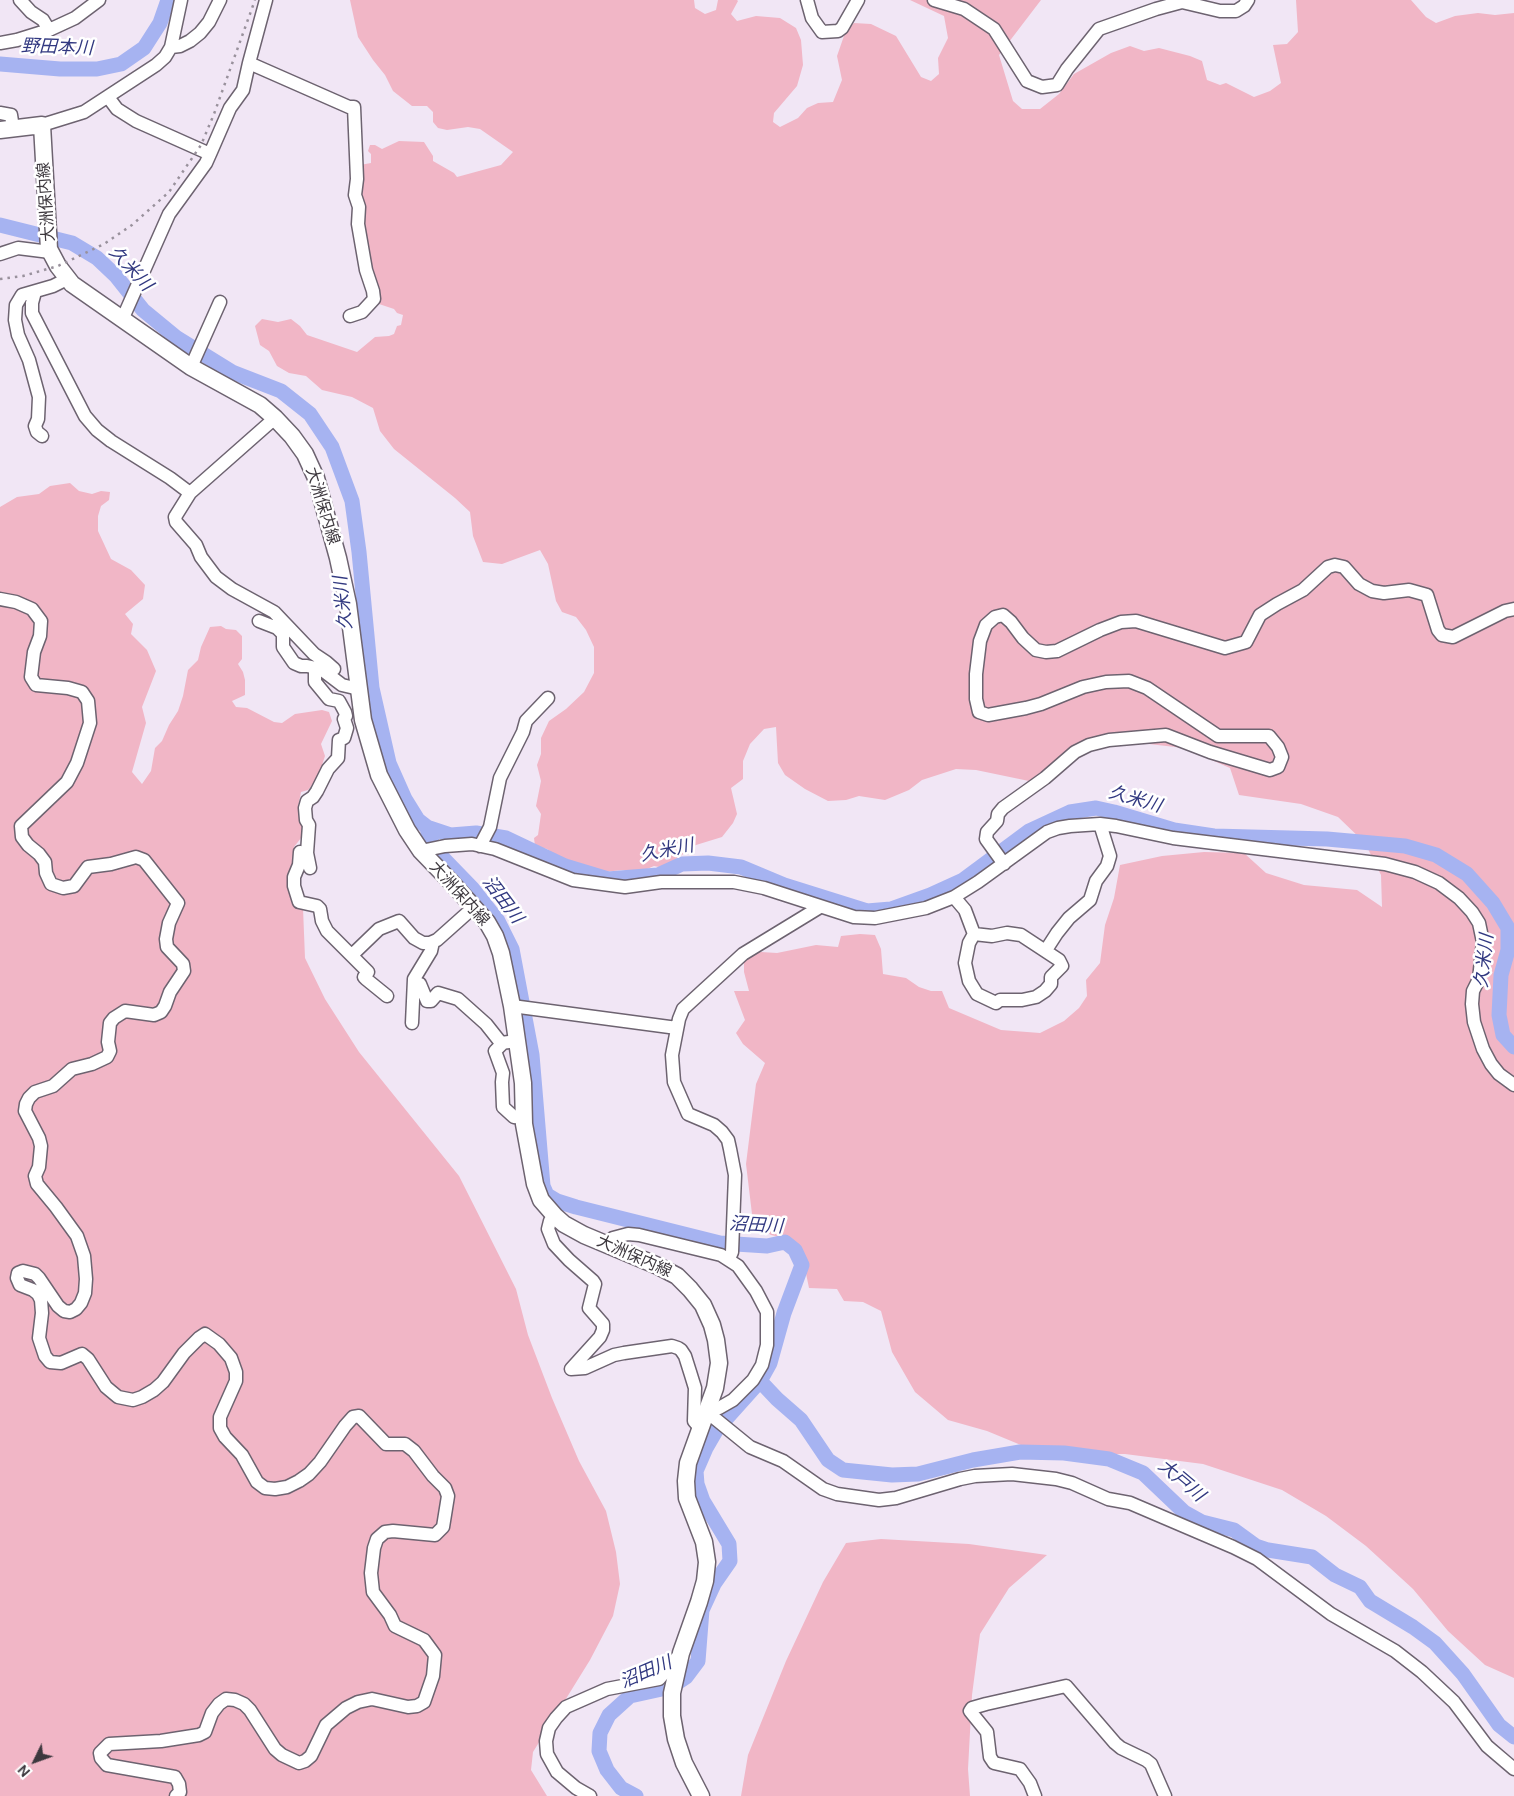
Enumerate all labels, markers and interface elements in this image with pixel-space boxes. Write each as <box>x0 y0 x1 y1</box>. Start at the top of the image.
water label: 野田本川 <box>21 36 93 60</box>
street label: 大洲保内線 <box>35 161 59 243</box>
water label: 久米川 <box>104 242 156 296</box>
street label: 大洲保内線 <box>301 465 343 547</box>
water label: 久米川 <box>330 575 358 631</box>
water label: 久米川 <box>1106 782 1164 818</box>
water label: 久米川 <box>638 835 696 867</box>
street label: 大洲保内線 <box>425 858 493 930</box>
water label: 沼田川 <box>477 872 527 928</box>
water label: 久米川 <box>1471 933 1499 989</box>
water label: 沼田川 <box>728 1214 784 1238</box>
street label: 大洲保内線 <box>594 1232 674 1282</box>
water label: 大戸川 <box>1153 1455 1209 1507</box>
water label: 沼田川 <box>617 1653 675 1693</box>
north arrow <box>10 1736 60 1786</box>
text: N <box>14 1761 34 1781</box>

